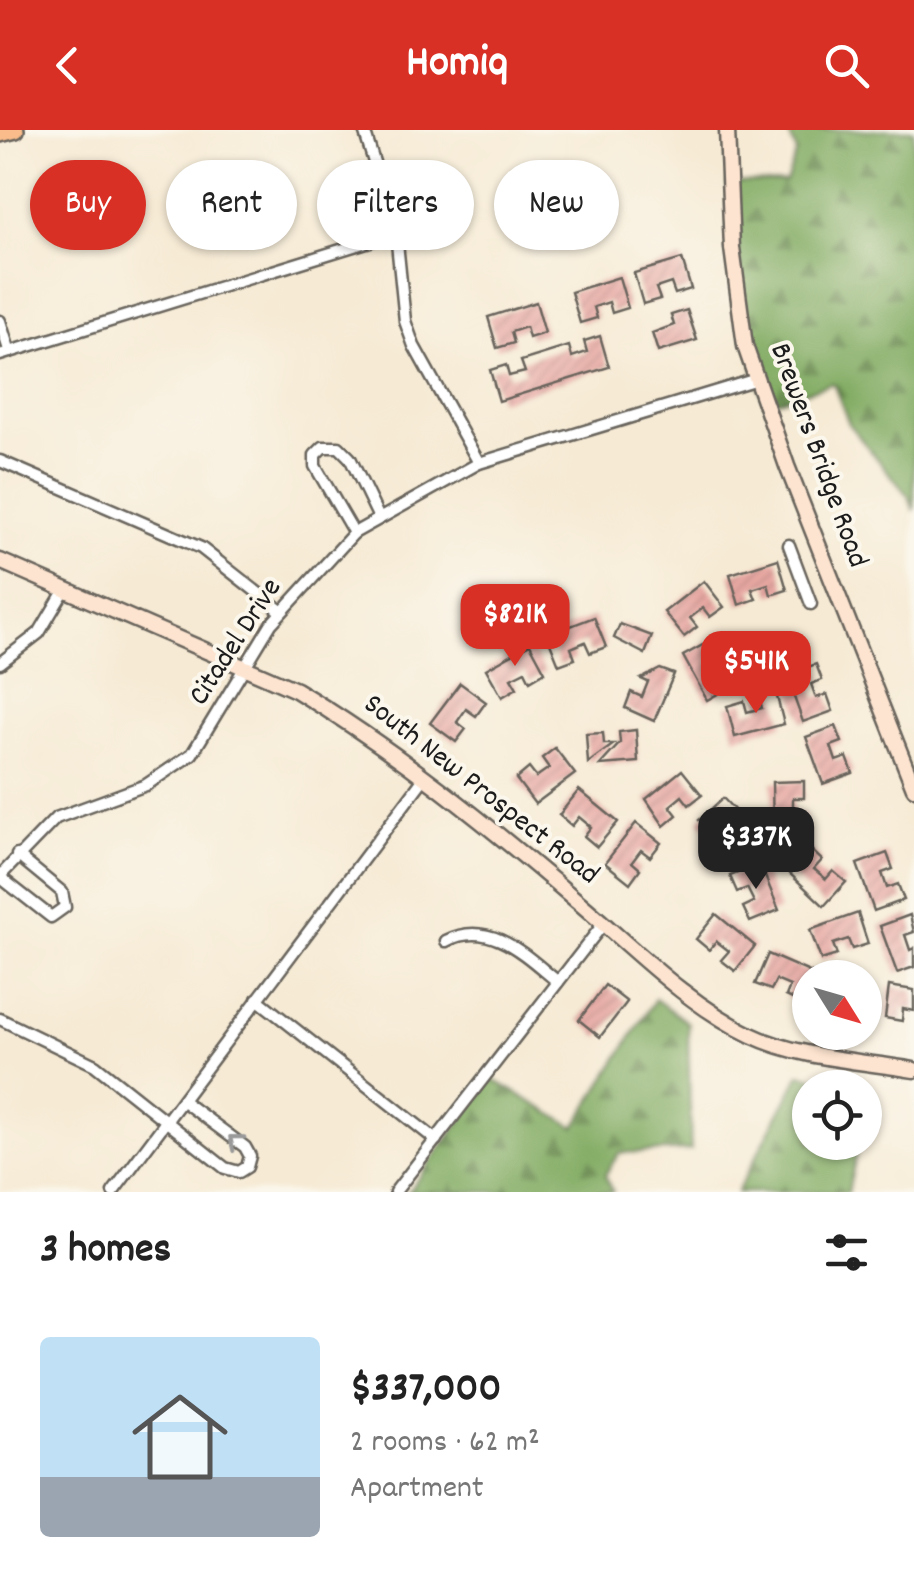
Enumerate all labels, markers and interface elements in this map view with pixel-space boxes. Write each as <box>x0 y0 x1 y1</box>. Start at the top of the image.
text: Homiq <box>406 33 508 97</box>
icon: back <box>40 38 95 93</box>
icon: search <box>819 38 874 93</box>
chip: Buy <box>30 160 146 250</box>
chip: Rent <box>166 160 297 250</box>
chip: Filters <box>317 160 474 250</box>
chip: New <box>494 160 619 250</box>
street label: Brewers Bridge Road <box>756 338 878 574</box>
street label: Citadel Drive <box>180 571 294 715</box>
pin: $821K <box>445 584 585 669</box>
text: $821K <box>483 593 547 639</box>
pin: $541K <box>686 631 826 716</box>
text: $541K <box>723 640 789 686</box>
street label: South New Prospect Road <box>353 685 607 897</box>
pin: $337K <box>686 807 826 892</box>
text: $337K <box>720 816 792 862</box>
north arrow <box>792 960 882 1050</box>
map controls <box>792 960 882 1160</box>
button: locate <box>792 1070 882 1160</box>
one-way arrow <box>228 1135 246 1153</box>
text: 3 homes <box>40 1222 171 1282</box>
icon: filters <box>819 1225 874 1280</box>
text: $337,000 <box>350 1361 501 1421</box>
icon: home <box>120 1377 240 1497</box>
text: 2 rooms · 62 m² <box>350 1421 540 1467</box>
text: Apartment <box>350 1467 484 1513</box>

